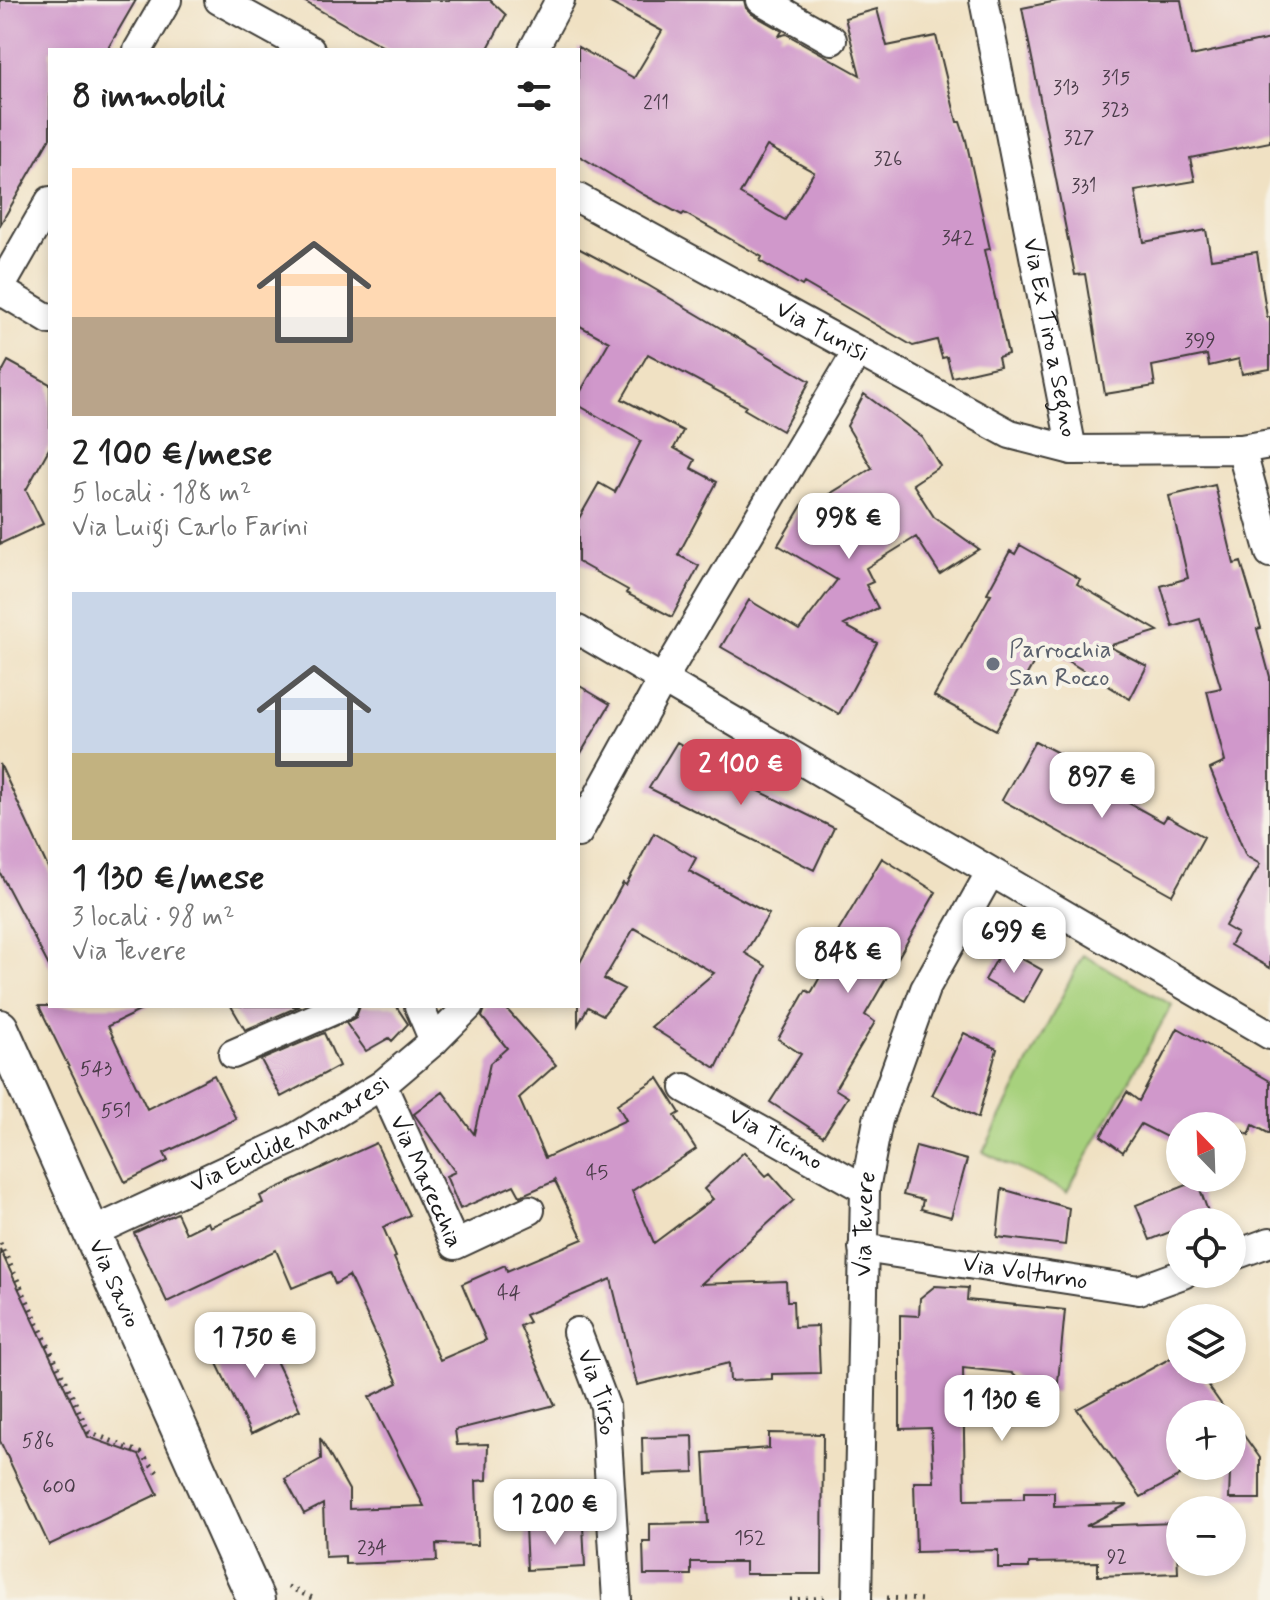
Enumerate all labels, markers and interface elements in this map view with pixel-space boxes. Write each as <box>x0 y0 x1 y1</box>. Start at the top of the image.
house number: 315 <box>1102 65 1130 92</box>
text: 8 immobili <box>72 74 226 119</box>
icon: filters <box>512 74 556 118</box>
house number: 313 <box>1053 75 1079 102</box>
house number: 211 <box>643 90 669 117</box>
house number: 323 <box>1101 97 1129 124</box>
house number: 327 <box>1064 125 1094 152</box>
house number: 326 <box>873 146 903 173</box>
house number: 331 <box>1071 173 1097 200</box>
icon: home <box>242 220 386 364</box>
house number: 342 <box>941 225 975 252</box>
street label: Via Ex Tiro a Segno <box>1015 235 1085 440</box>
street label: Via Tunisi <box>770 293 874 369</box>
house number: 399 <box>1184 328 1216 355</box>
text: 2 100 €/mese <box>72 432 273 477</box>
text: 5 locali · 188 m² <box>72 477 251 511</box>
pin: 998 € <box>793 493 905 561</box>
text: 998 € <box>816 502 882 536</box>
text: Via Luigi Carlo Farini <box>72 511 308 545</box>
place label: Parrocchia San Rocco <box>1009 635 1111 694</box>
icon: home <box>242 644 386 788</box>
marker: Parrocchia San Rocco <box>984 655 1002 673</box>
pin: 2 100 € <box>667 739 815 807</box>
text: 2 100 € <box>698 748 784 782</box>
pin: 897 € <box>1046 752 1158 820</box>
text: 897 € <box>1068 761 1136 795</box>
text: 1 130 €/mese <box>72 856 265 901</box>
text: 3 locali · 98 m² <box>72 901 234 935</box>
pin: 699 € <box>958 907 1070 975</box>
text: 699 € <box>981 916 1047 950</box>
pin: 848 € <box>792 927 904 995</box>
text: Via Tevere <box>72 935 186 969</box>
text: 848 € <box>814 936 882 970</box>
house number: 543 <box>80 1056 112 1083</box>
street label: Via Euclide Manaresi <box>185 1069 397 1200</box>
house number: 551 <box>101 1098 131 1125</box>
street label: Via Ticino <box>723 1100 828 1178</box>
street label: Via Marecchia <box>382 1110 470 1253</box>
north arrow <box>1166 1112 1246 1192</box>
map controls <box>1166 1112 1246 1576</box>
house number: 45 <box>586 1160 608 1187</box>
street label: Via Tevere <box>848 1169 884 1277</box>
button: locate <box>1166 1208 1246 1288</box>
street label: Via Savio <box>81 1234 148 1333</box>
street label: Via Volturno <box>960 1248 1090 1297</box>
house number: 44 <box>497 1280 521 1307</box>
button: layers <box>1166 1304 1246 1384</box>
pin: 1 750 € <box>181 1312 329 1380</box>
text: 1 750 € <box>213 1321 297 1355</box>
street label: Via Tirso <box>569 1345 622 1436</box>
pin: 1 130 € <box>928 1375 1076 1443</box>
text: 1 130 € <box>962 1384 1042 1418</box>
button: + <box>1166 1400 1246 1480</box>
house number: 586 <box>22 1428 54 1455</box>
house number: 600 <box>42 1474 76 1501</box>
pin: 1 200 € <box>481 1479 629 1547</box>
text: 1 200 € <box>512 1488 598 1522</box>
button: − <box>1166 1496 1246 1576</box>
house number: 152 <box>734 1525 766 1552</box>
house number: 234 <box>357 1535 387 1562</box>
house number: 92 <box>1107 1544 1127 1571</box>

